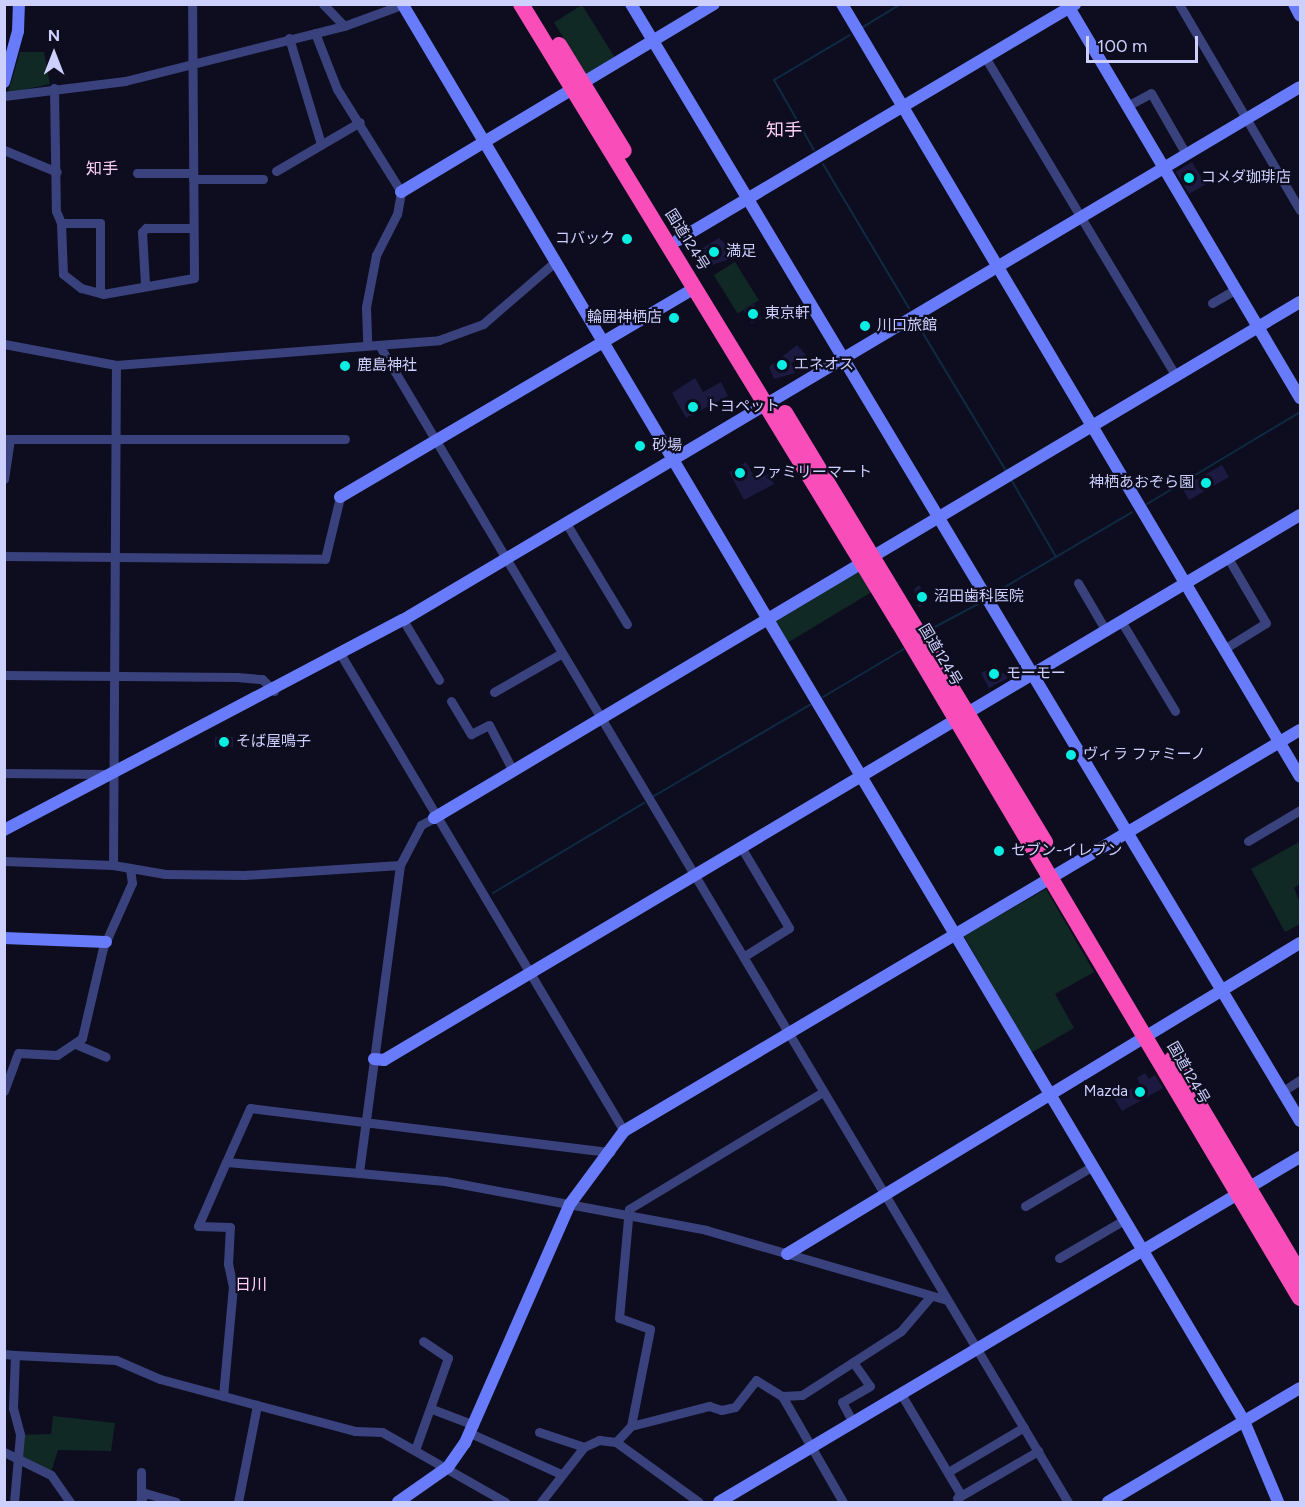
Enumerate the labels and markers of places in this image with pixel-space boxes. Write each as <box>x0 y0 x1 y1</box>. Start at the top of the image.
place label: コメダ珈琲店 <box>1201 169 1291 187</box>
marker: コメダ珈琲店 <box>1182 171 1196 185</box>
place label: コバック <box>555 230 615 248</box>
marker: コバック <box>620 232 634 246</box>
place label: 満足 <box>726 243 756 261</box>
marker: 満足 <box>707 245 721 259</box>
place label: 東京軒 <box>765 305 810 323</box>
marker: 東京軒 <box>746 307 760 321</box>
place label: 輪囲神栖店 <box>587 309 662 327</box>
marker: 輪囲神栖店 <box>667 311 681 325</box>
place label: 川口旅館 <box>877 317 937 335</box>
marker: 川口旅館 <box>858 319 872 333</box>
place label: エネオス <box>794 356 854 374</box>
place label: 鹿島神社 <box>357 357 417 375</box>
marker: エネオス <box>775 358 789 372</box>
marker: 鹿島神社 <box>338 359 352 373</box>
place label: トヨペット <box>705 398 780 416</box>
marker: トヨペット <box>686 400 700 414</box>
place label: 砂場 <box>652 437 682 455</box>
marker: 砂場 <box>633 439 647 453</box>
place label: ファミリーマート <box>752 464 872 482</box>
marker: ファミリーマート <box>733 466 747 480</box>
place label: 神栖あおぞら園 <box>1089 474 1194 492</box>
marker: 神栖あおぞら園 <box>1199 476 1213 490</box>
place label: 沼田歯科医院 <box>934 588 1024 606</box>
marker: 沼田歯科医院 <box>915 590 929 604</box>
place label: モーモー <box>1006 665 1066 683</box>
marker: モーモー <box>987 667 1001 681</box>
place label: そば屋鳴子 <box>236 733 311 751</box>
marker: そば屋鳴子 <box>217 735 231 749</box>
place label: ヴィラ ファミーノ <box>1083 746 1207 764</box>
marker: ヴィラ ファミーノ <box>1064 748 1078 762</box>
place label: セブン-イレブン <box>1011 842 1122 860</box>
marker: セブン-イレブン <box>992 844 1006 858</box>
place label: Mazda <box>1084 1083 1128 1101</box>
marker: Mazda <box>1133 1085 1147 1099</box>

